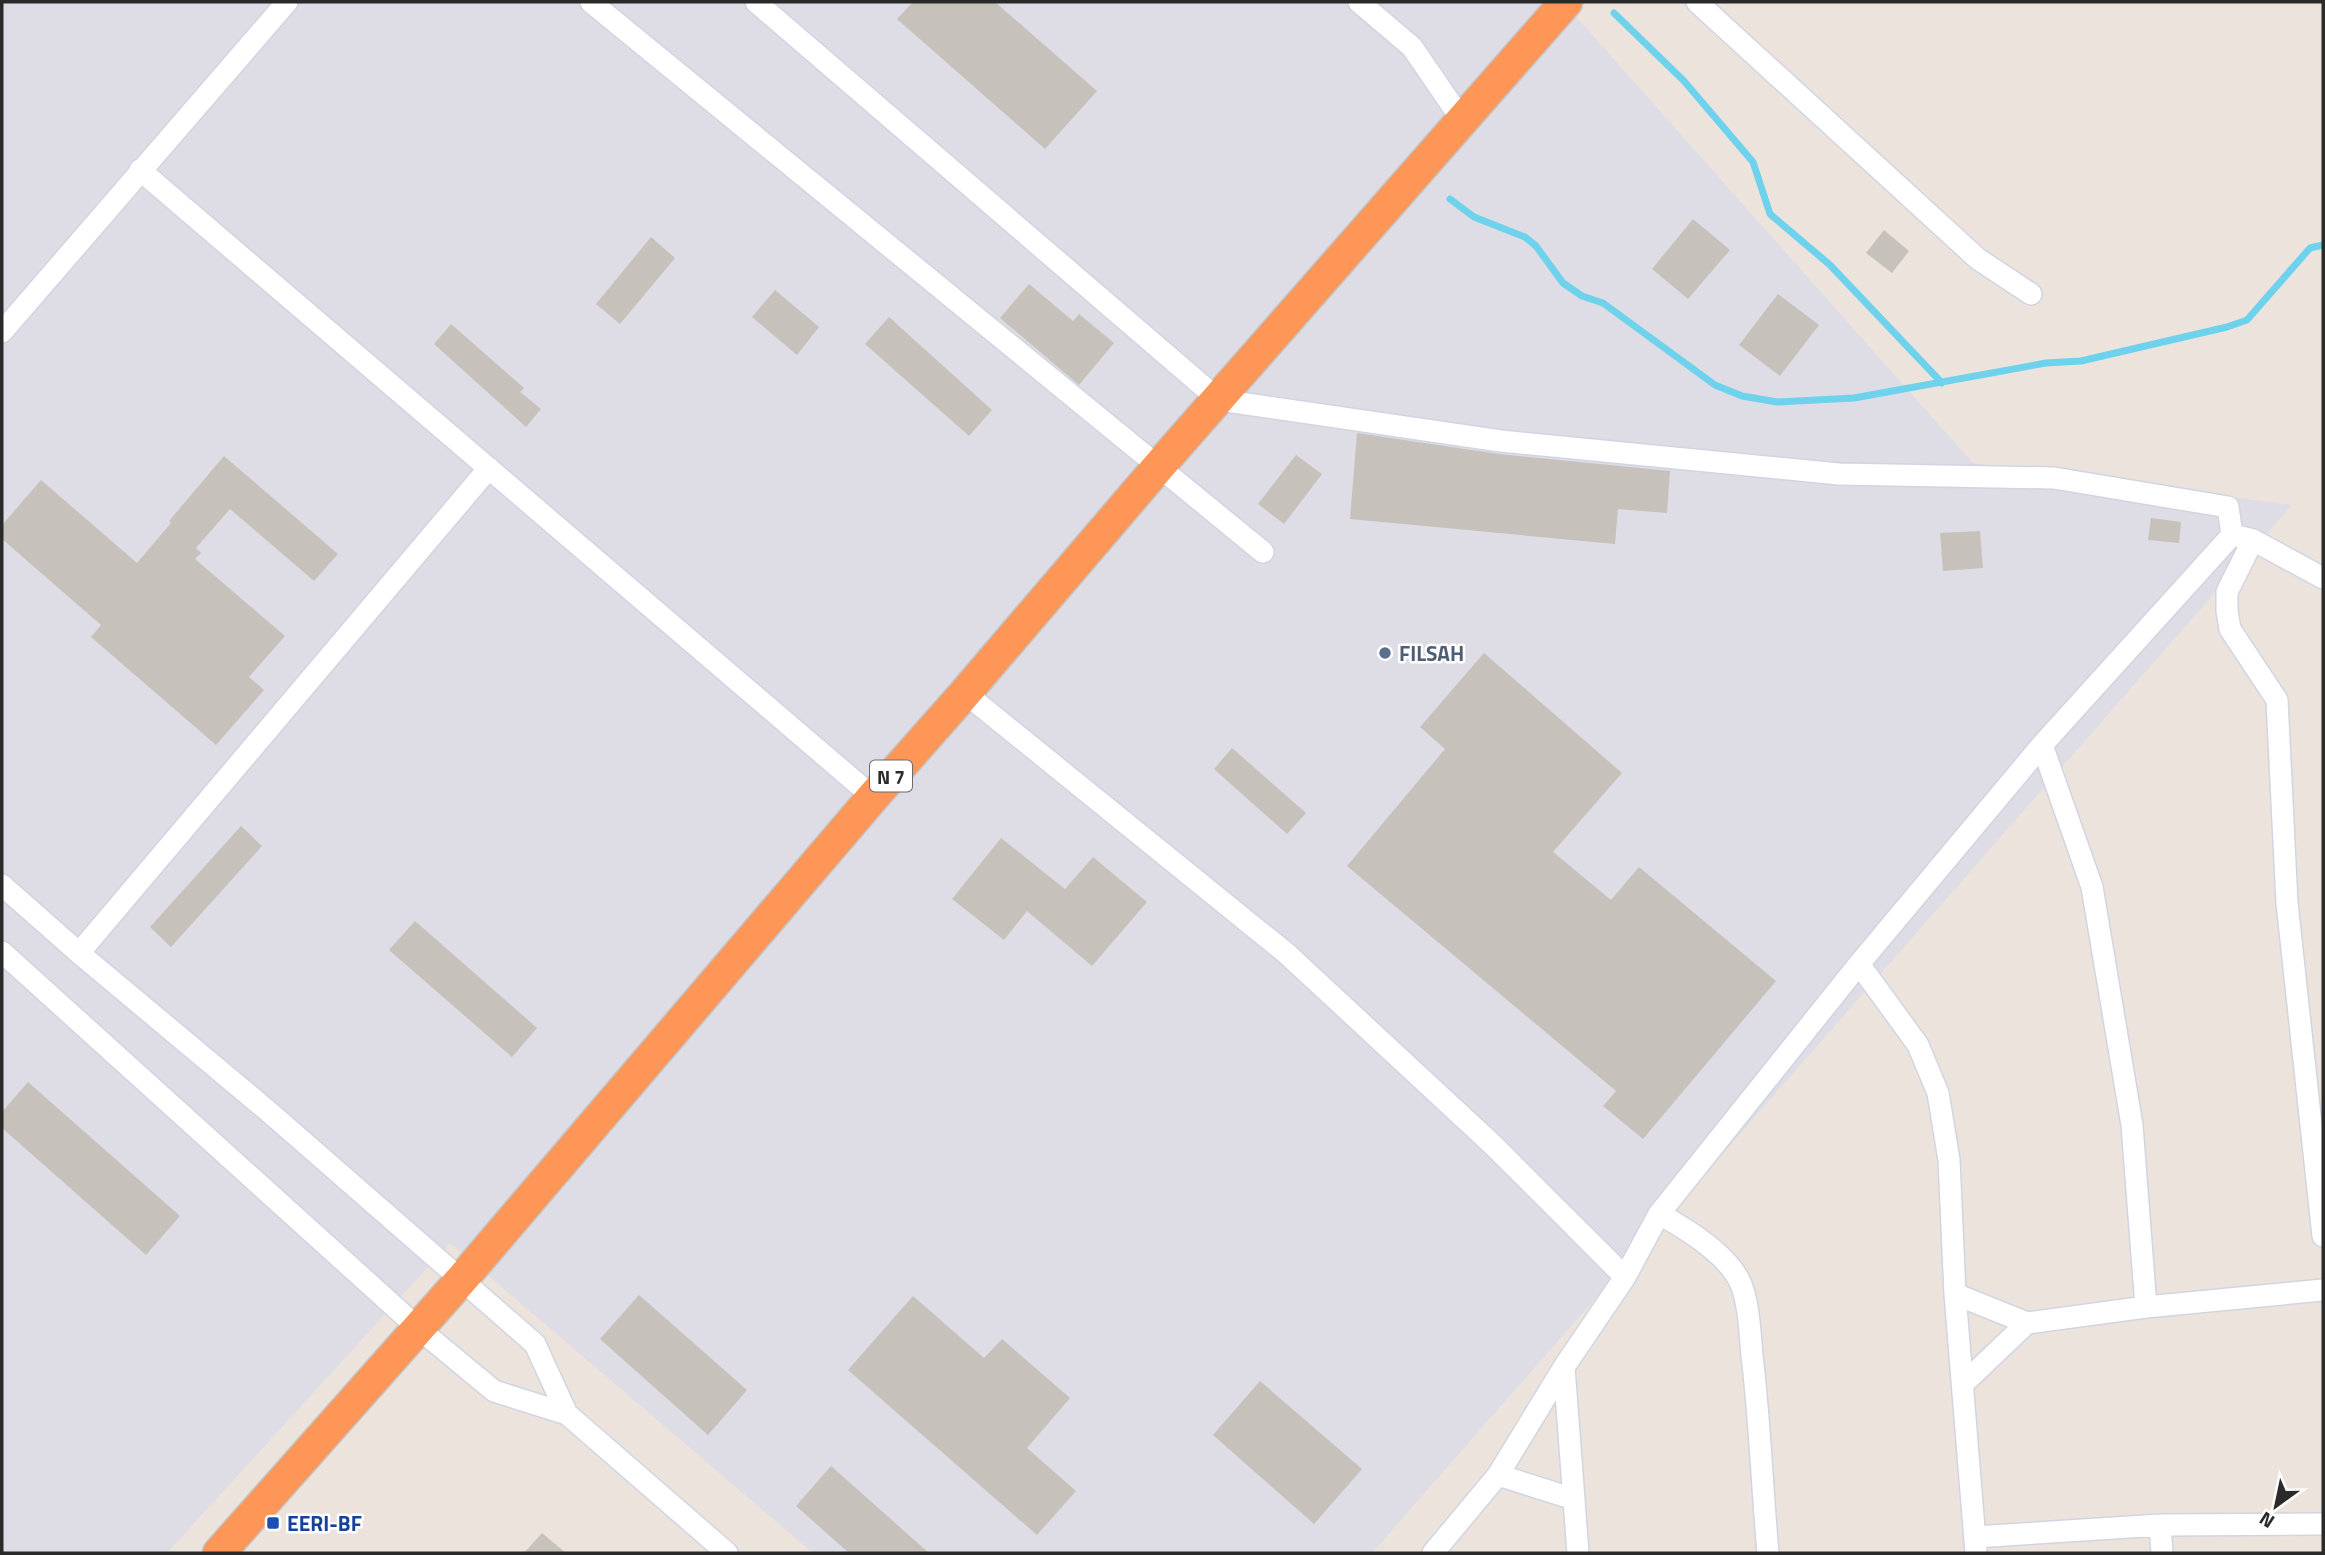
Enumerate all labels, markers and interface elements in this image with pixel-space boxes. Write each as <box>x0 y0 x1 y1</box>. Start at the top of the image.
place label: FILSAH <box>1399 637 1464 669</box>
marker: FILSAH <box>1377 645 1393 661</box>
road number: N 7 <box>870 761 912 792</box>
north arrow <box>2241 1471 2311 1541</box>
text: N <box>2253 1505 2280 1536</box>
place label: EERI-BF <box>287 1507 362 1539</box>
marker: EERI-BF <box>265 1515 281 1531</box>

